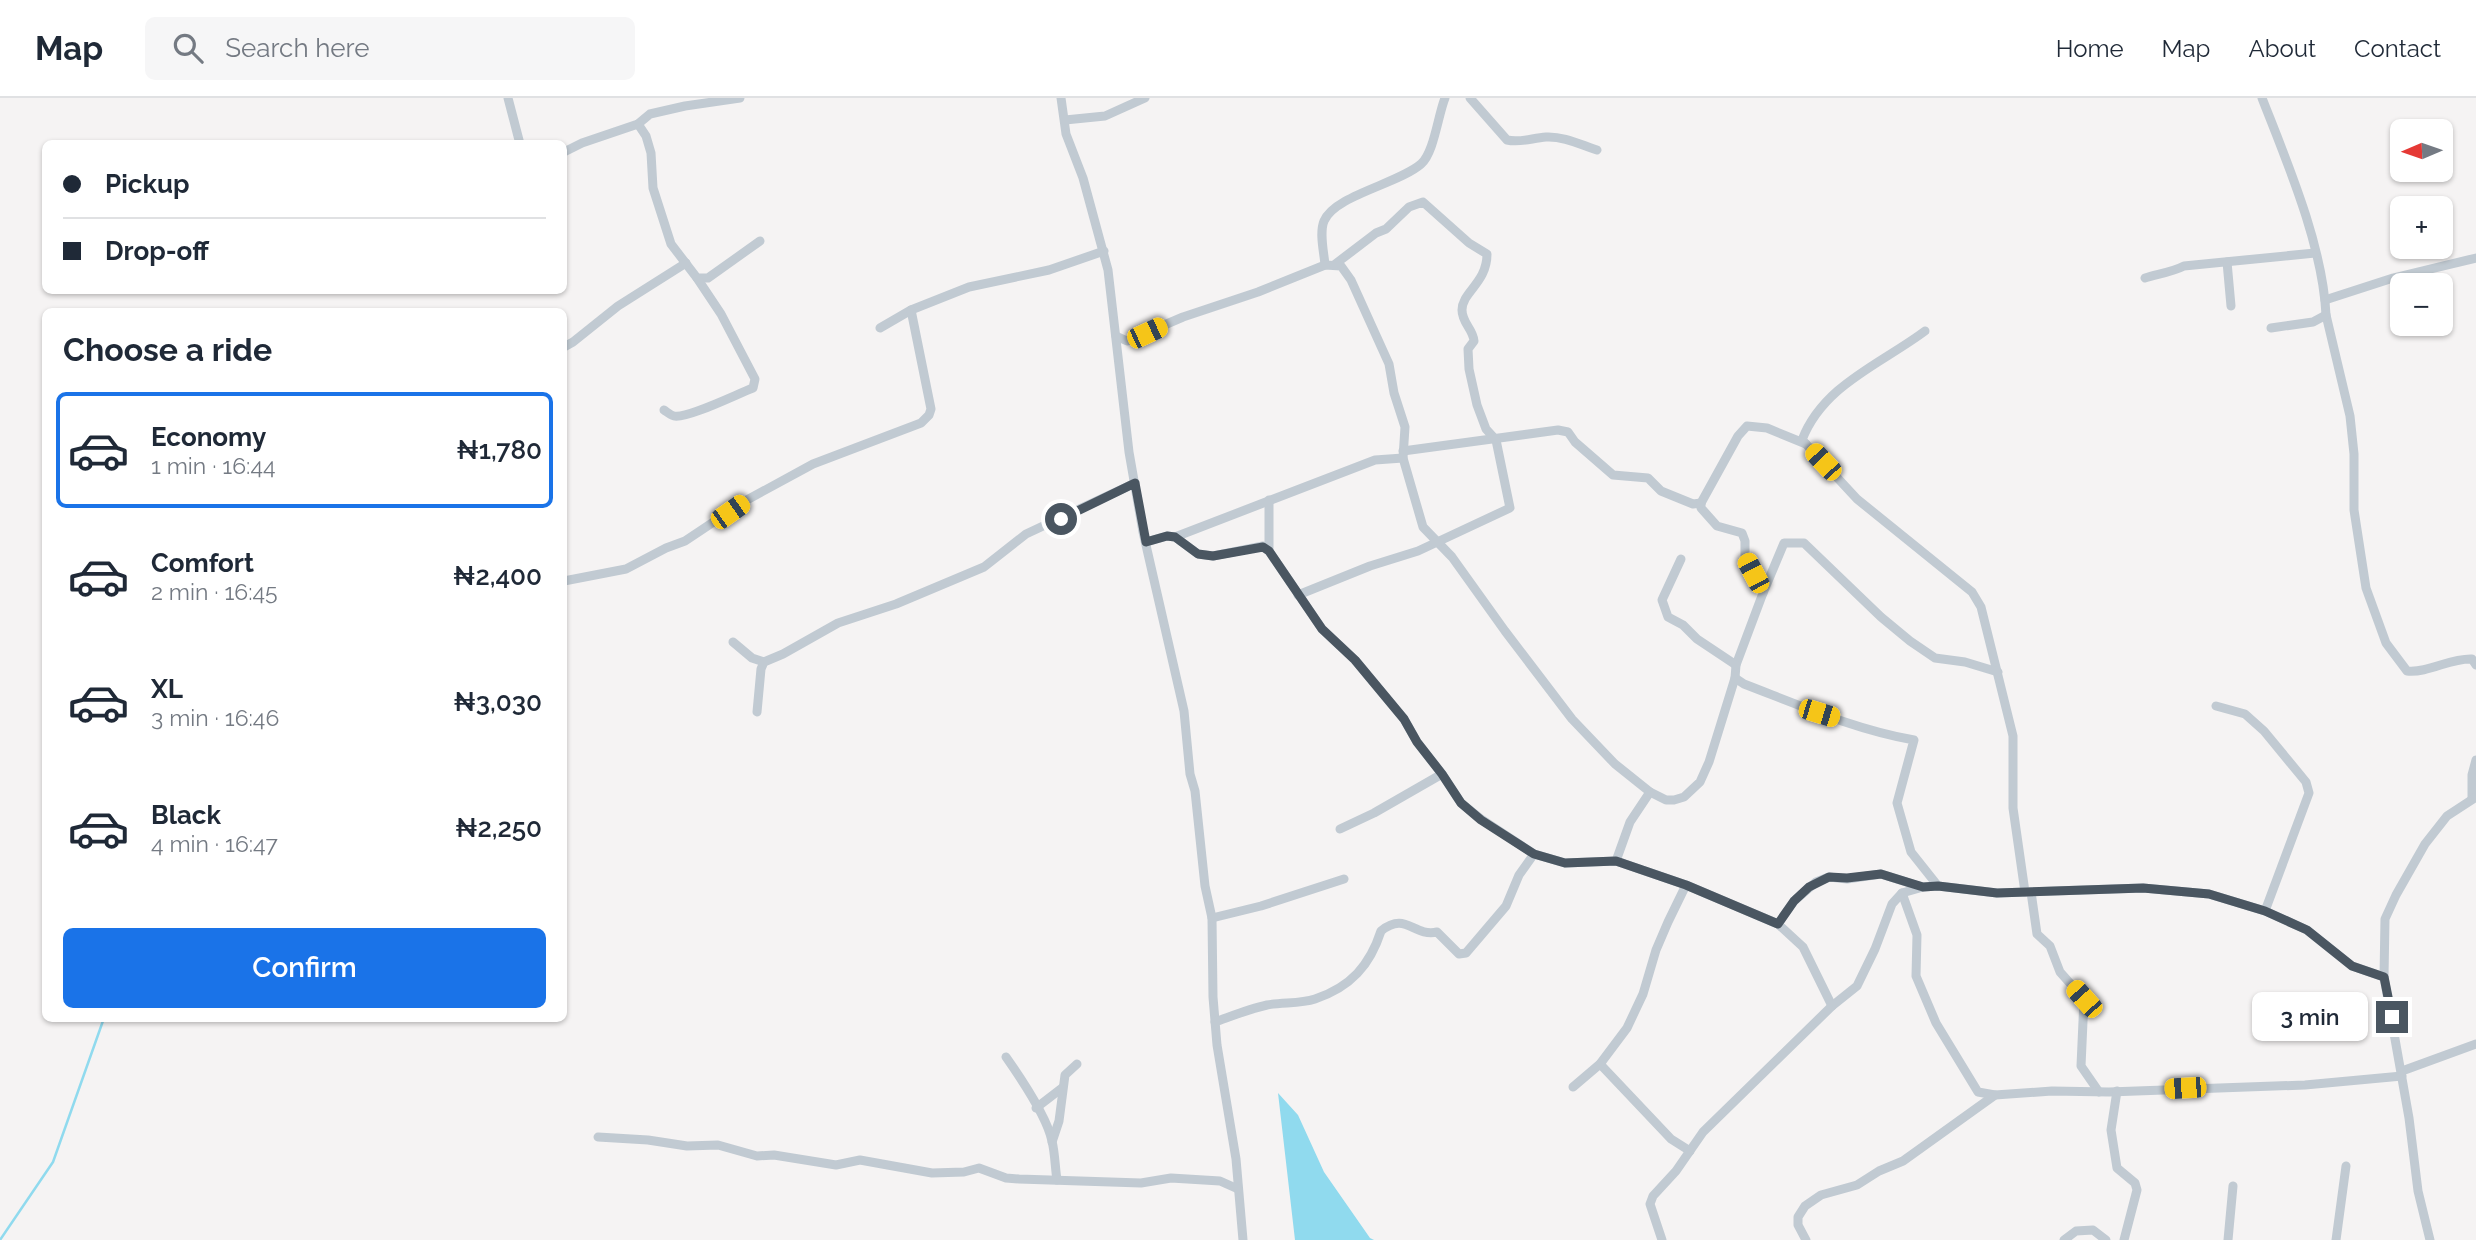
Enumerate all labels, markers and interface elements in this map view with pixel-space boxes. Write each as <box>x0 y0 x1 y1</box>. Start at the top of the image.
search box <box>145 17 635 80</box>
text: Map <box>35 29 103 68</box>
icon: search <box>169 29 207 67</box>
text: Search here <box>225 33 370 63</box>
text: Home <box>2056 34 2124 63</box>
text: Map <box>2162 34 2210 63</box>
text: About <box>2248 34 2316 63</box>
text: Contact <box>2354 34 2441 63</box>
north arrow <box>2390 119 2454 182</box>
map controls <box>2390 119 2453 336</box>
text: Pickup <box>105 169 190 199</box>
button: + <box>2390 196 2453 259</box>
text: Drop-off <box>105 236 209 266</box>
button: − <box>2390 273 2453 336</box>
car <box>1124 315 1171 351</box>
text: Choose a ride <box>63 331 272 368</box>
icon: car <box>67 419 130 482</box>
text: Economy <box>151 422 266 452</box>
text: ₦1,780 <box>456 435 542 465</box>
car <box>1801 439 1846 485</box>
text: 1 min · 16:44 <box>151 452 276 479</box>
car <box>707 491 754 533</box>
route start <box>1045 503 1077 535</box>
icon: car <box>67 545 130 608</box>
text: Comfort <box>151 548 254 578</box>
car <box>1734 550 1773 596</box>
text: ₦2,400 <box>453 561 542 591</box>
text: 2 min · 16:45 <box>151 578 278 605</box>
icon: car <box>67 671 130 734</box>
text: XL <box>151 674 183 704</box>
text: ₦3,030 <box>453 687 542 717</box>
car <box>1796 697 1843 729</box>
text: 3 min · 16:46 <box>151 704 279 731</box>
icon: car <box>67 797 130 860</box>
text: Black <box>151 800 221 830</box>
text: ₦2,250 <box>455 813 542 843</box>
text: 4 min · 16:47 <box>151 830 278 857</box>
button: Confirm <box>63 928 546 1008</box>
car <box>2063 976 2106 1022</box>
callout: 3 min <box>2252 992 2368 1042</box>
route end <box>2376 1001 2408 1033</box>
text: 3 min <box>2281 1003 2339 1030</box>
car <box>2164 1076 2207 1100</box>

